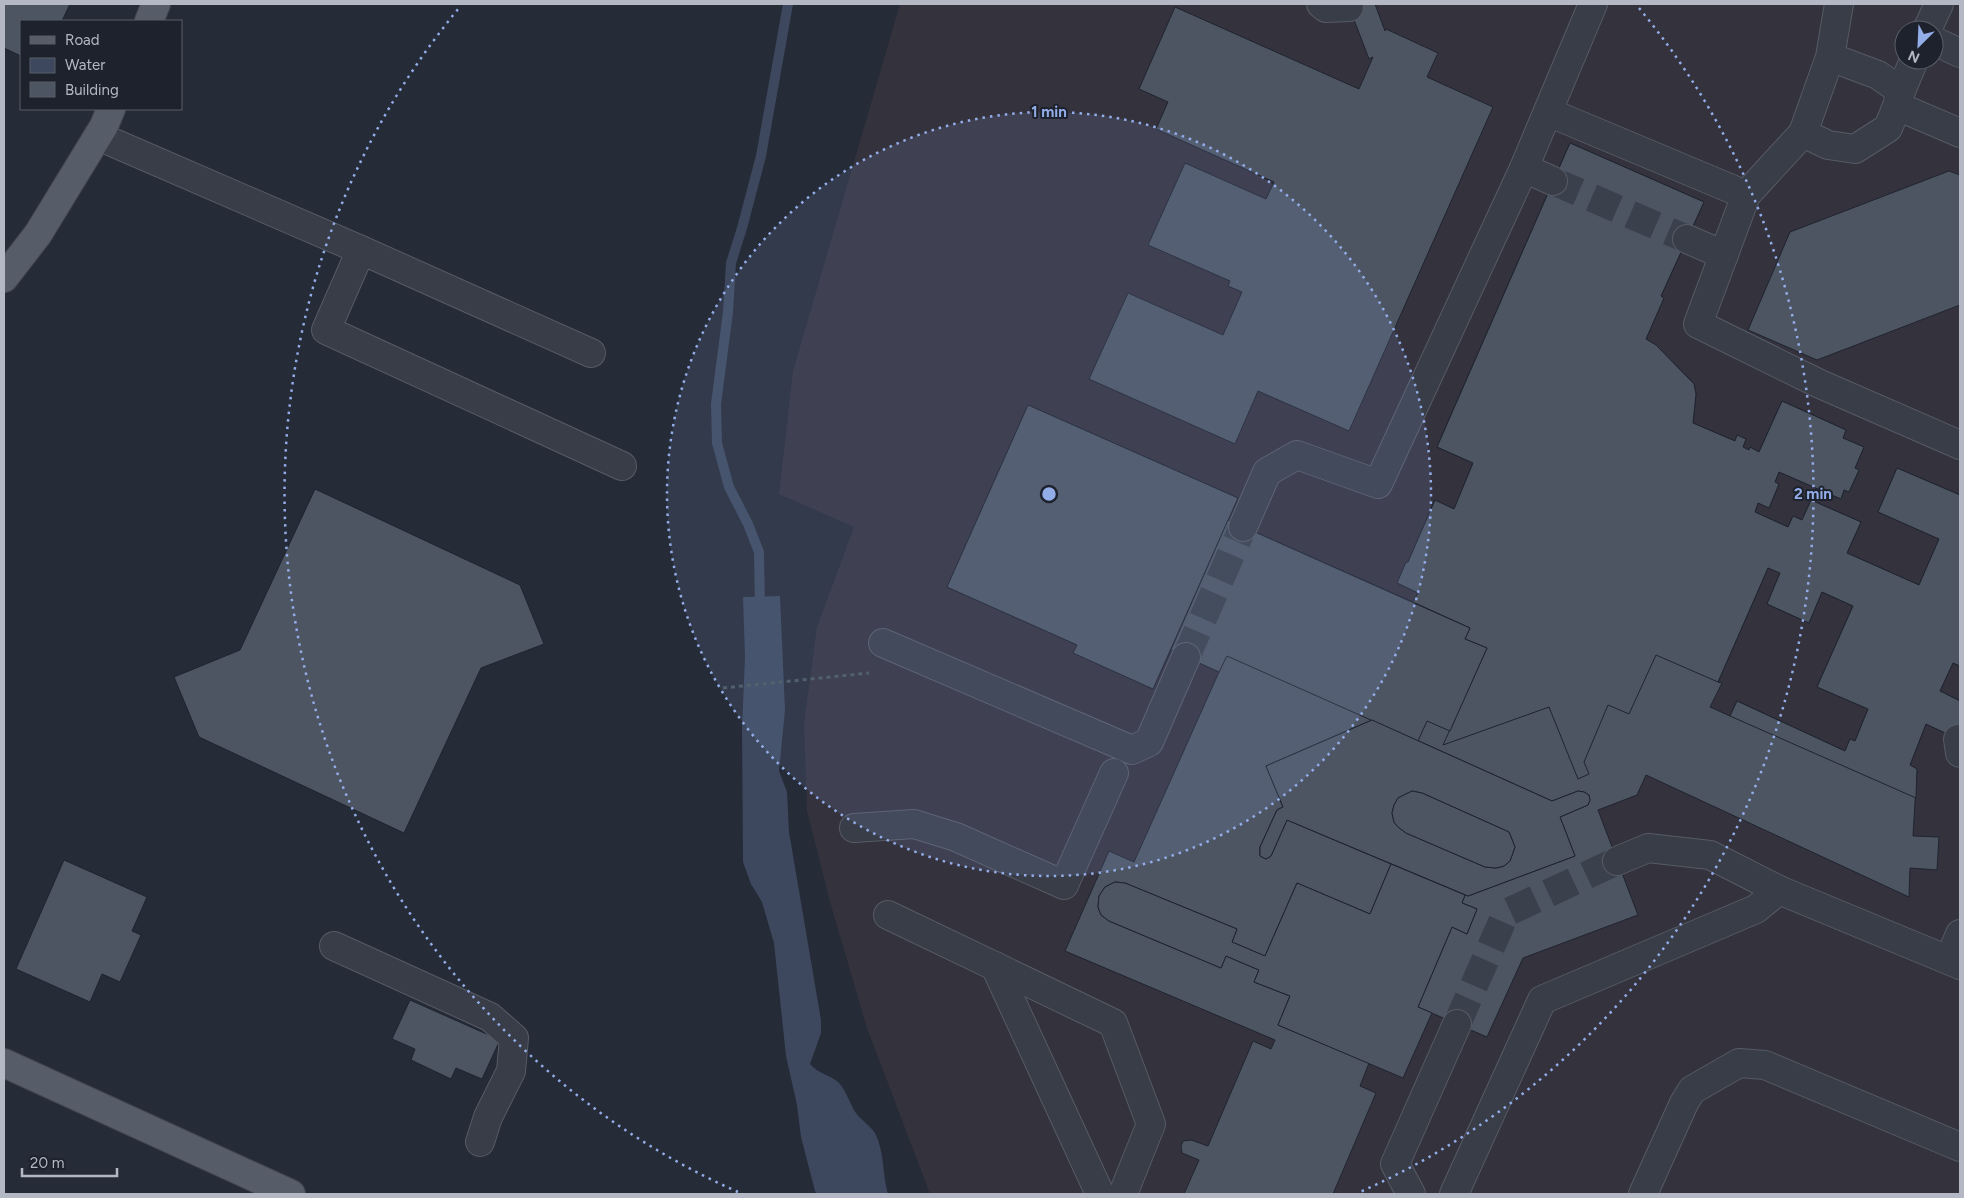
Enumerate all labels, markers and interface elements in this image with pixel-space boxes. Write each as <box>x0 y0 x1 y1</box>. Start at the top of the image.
legend <box>20 20 182 110</box>
north arrow <box>1894 20 1944 70</box>
text: Road <box>65 31 100 49</box>
text: N <box>1906 46 1922 66</box>
text: Water <box>65 56 105 74</box>
text: Building <box>65 81 119 99</box>
text: 1 min <box>1031 103 1067 121</box>
centre of rings <box>1040 485 1058 503</box>
text: 2 min <box>1794 485 1832 503</box>
scale bar <box>22 1146 118 1178</box>
text: 20 m <box>30 1154 64 1172</box>

